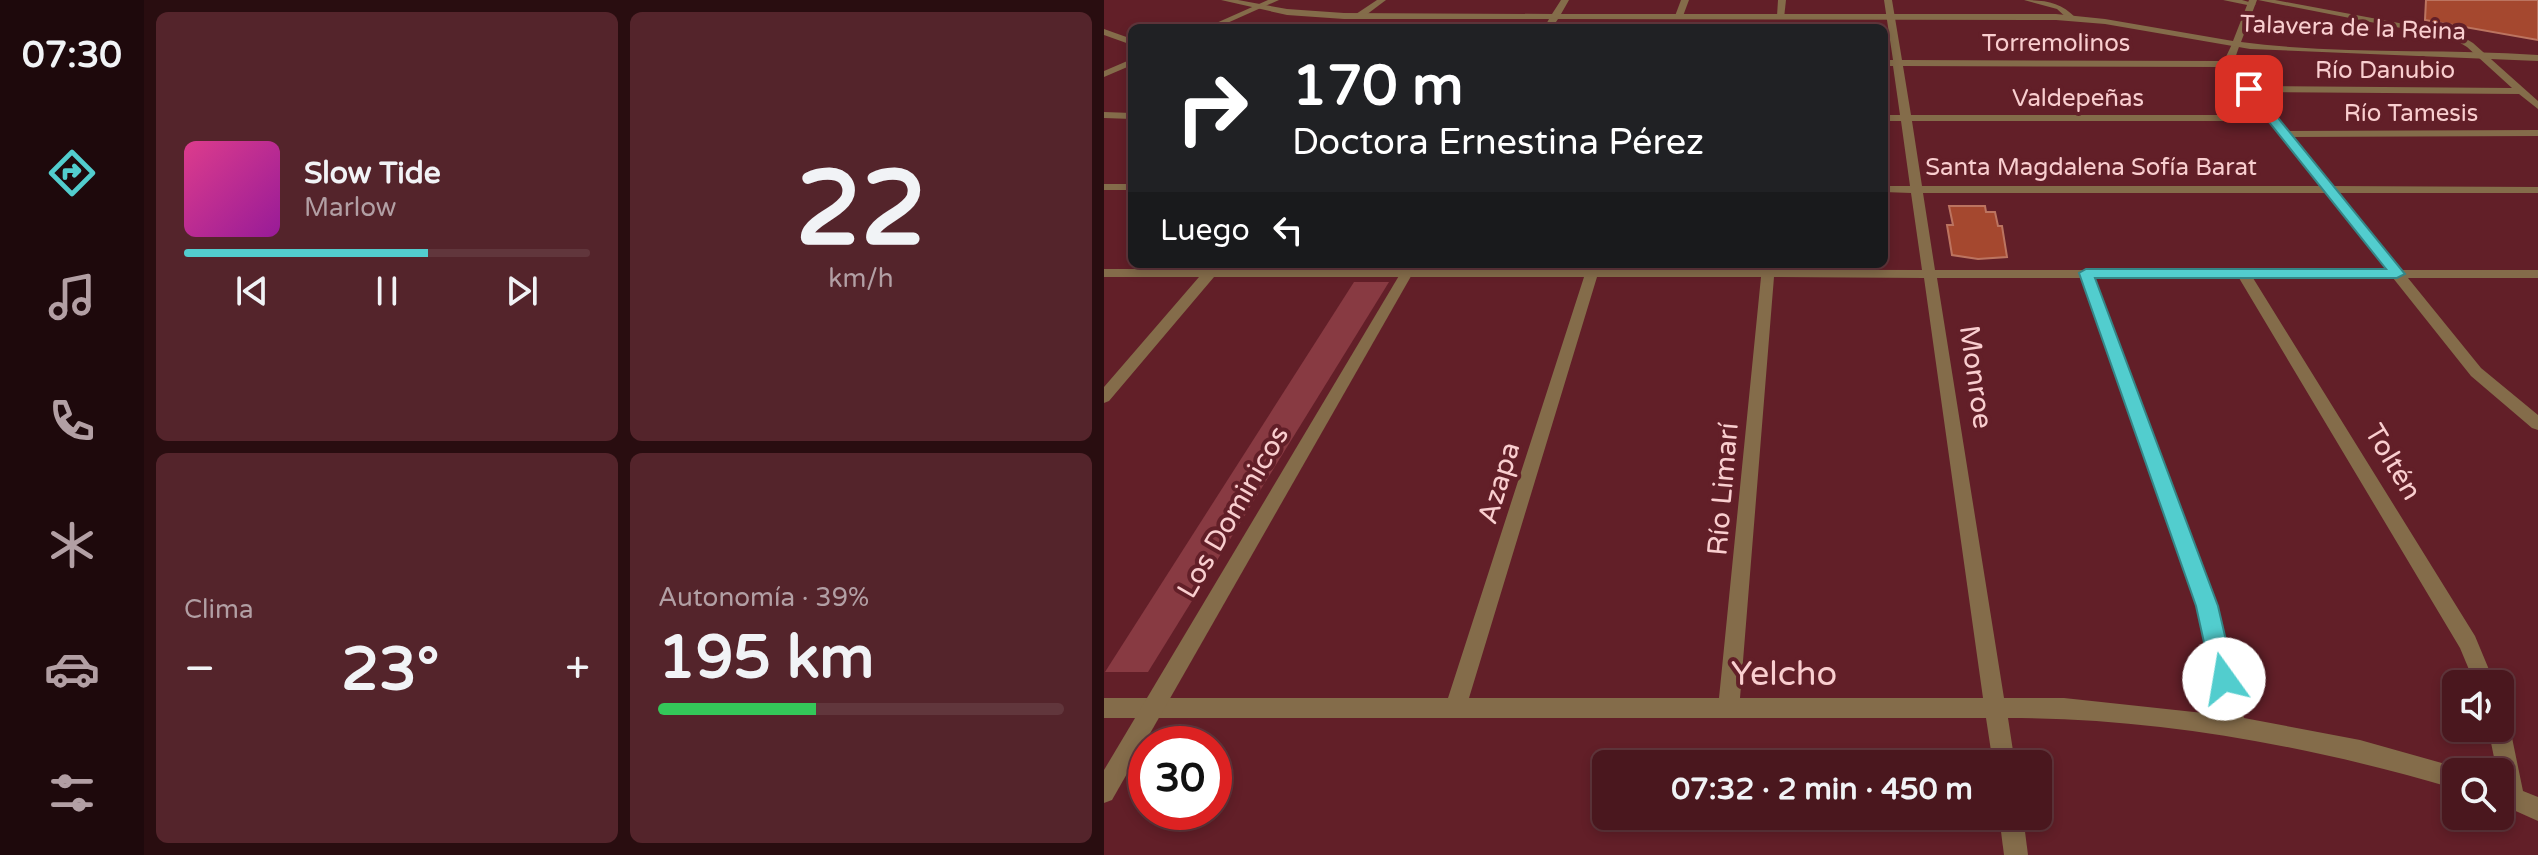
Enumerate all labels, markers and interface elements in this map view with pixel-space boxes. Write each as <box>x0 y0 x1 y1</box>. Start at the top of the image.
street label: Talavera de la Reina <box>2240 10 2466 46</box>
street label: Torremolinos <box>1982 29 2130 58</box>
text: 07:30 <box>22 34 122 77</box>
text: 170 m <box>1292 53 1463 120</box>
pin <box>2215 55 2283 123</box>
icon: right <box>1160 56 1264 160</box>
street label: Río Danubio <box>2315 56 2455 85</box>
icon: arrive <box>2227 67 2271 111</box>
street label: Valdepeñas <box>2012 84 2144 113</box>
street label: Río Tamesis <box>2344 99 2478 128</box>
text: Doctora Ernestina Pérez <box>1292 121 1704 164</box>
icon: directions <box>44 145 100 201</box>
text: 22 <box>796 148 926 273</box>
street label: Santa Magdalena Sofía Barat <box>1925 153 2257 182</box>
text: Slow Tide <box>304 155 441 192</box>
text: Marlow <box>304 192 396 223</box>
icon: left <box>1266 208 1310 252</box>
text: Luego <box>1160 212 1250 249</box>
text: km/h <box>828 263 894 294</box>
icon: music <box>44 269 100 325</box>
icon: previous <box>230 269 274 313</box>
icon: pause <box>365 269 409 313</box>
icon: next <box>500 269 544 313</box>
street label: Monroe <box>1952 323 2000 431</box>
icon: phone <box>44 393 100 449</box>
street label: Toltén <box>2357 418 2429 506</box>
street label: Los Dominicos <box>1170 420 1296 604</box>
street label: Río Limarí <box>1700 421 1746 557</box>
street label: Azapa <box>1470 438 1528 528</box>
icon: climate <box>44 517 100 573</box>
text: Autonomía · 39% <box>658 582 869 613</box>
text: Clima <box>184 594 254 625</box>
text: 195 km <box>658 622 874 694</box>
text: 23° <box>341 634 439 706</box>
position arrow <box>2182 637 2266 721</box>
icon: car <box>44 641 100 697</box>
text: − <box>184 643 215 696</box>
text: + <box>565 643 590 696</box>
street label: Yelcho <box>1731 654 1837 695</box>
map controls <box>2442 670 2514 830</box>
button: sound <box>2442 670 2514 742</box>
speed limit sign: 30 <box>1128 726 1232 830</box>
button: search <box>2442 758 2514 830</box>
icon: filters <box>44 765 100 821</box>
text: 07:32 · 2 min · 450 m <box>1671 771 1973 808</box>

